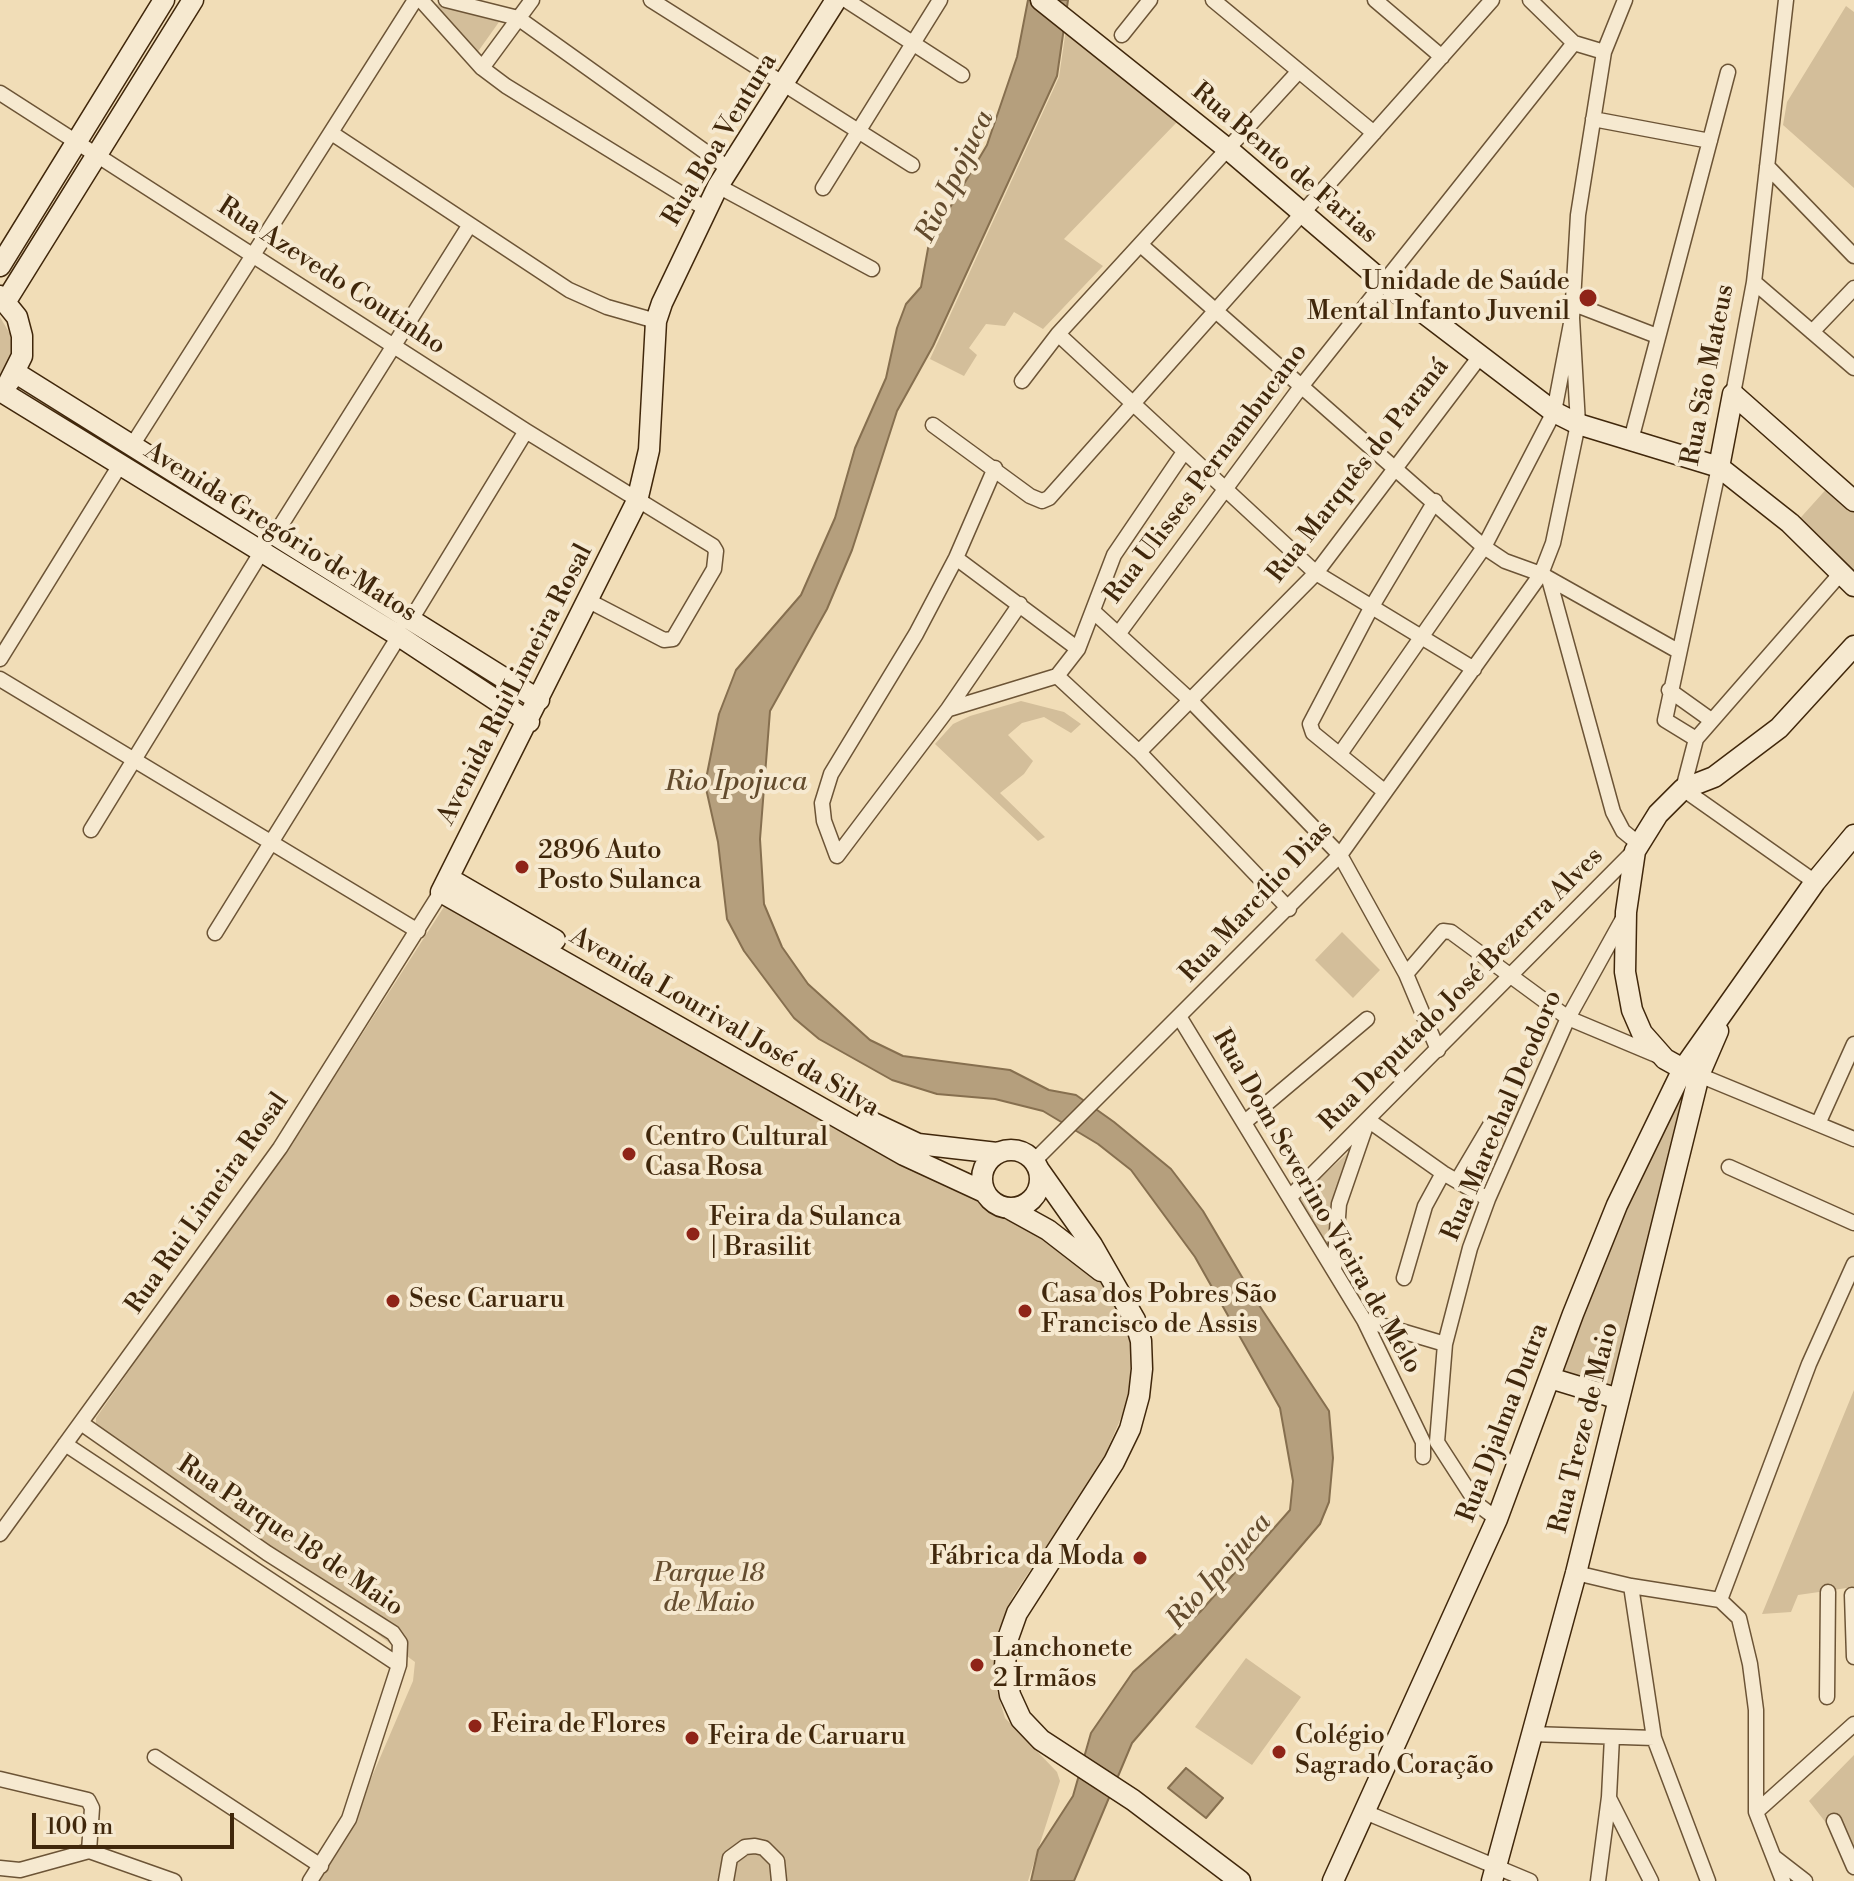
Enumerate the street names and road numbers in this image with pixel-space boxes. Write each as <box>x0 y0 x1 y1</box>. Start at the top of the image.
street label: Rua Boa Ventura <box>657 48 785 232</box>
street label: Rua Bento de Farias <box>1184 77 1384 251</box>
street label: Rua Azevedo Coutinho <box>211 192 451 362</box>
street label: Rua São Mateus <box>1676 282 1742 468</box>
street label: Rua Ulisses Pernambucano <box>1099 338 1315 610</box>
street label: Rua Marquês do Paraná <box>1262 352 1456 590</box>
street label: Avenida Gregório de Matos <box>138 436 422 630</box>
street label: Avenida Rui Limeira Rosal <box>432 539 600 831</box>
street label: Rua Marcílio Dias <box>1174 815 1340 989</box>
street label: Rua Deputado José Bezerra Alves <box>1314 842 1610 1138</box>
street label: Avenida Lourival José da Silva <box>564 922 884 1124</box>
street label: Rua Marechal Deodoro <box>1436 986 1570 1246</box>
street label: Rua Dom Severino Vieira de Melo <box>1204 1024 1428 1380</box>
street label: Rua Rui Limeira Rosal <box>120 1088 296 1320</box>
street label: Rua Djalma Dutra <box>1452 1319 1556 1527</box>
street label: Rua Treze de Maio <box>1544 1319 1626 1537</box>
street label: Rua Parque 18 de Maio <box>171 1450 409 1624</box>

